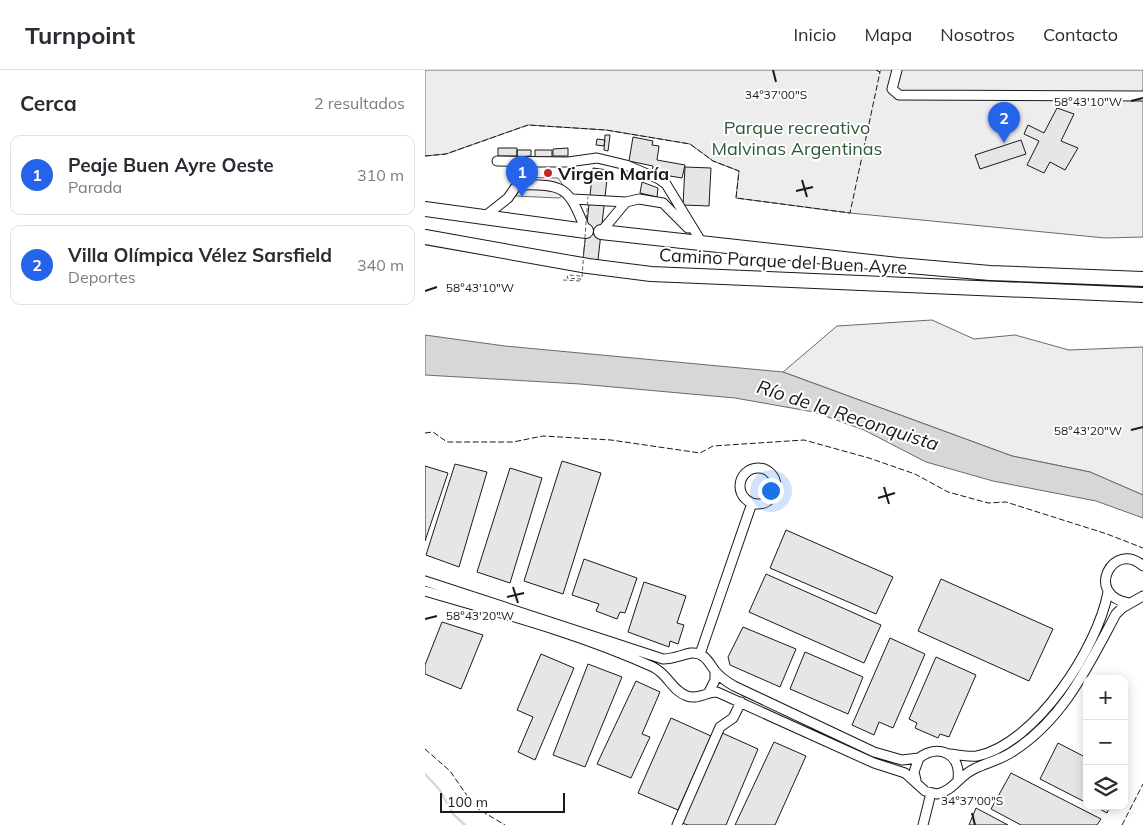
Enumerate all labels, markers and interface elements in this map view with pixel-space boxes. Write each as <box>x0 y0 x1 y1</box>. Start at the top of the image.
text: Turnpoint <box>25 20 135 50</box>
text: Inicio <box>793 23 836 46</box>
text: Mapa <box>864 23 912 46</box>
text: Nosotros <box>940 23 1015 46</box>
text: Contacto <box>1043 23 1118 46</box>
text: 34°37'00"S <box>745 87 807 102</box>
text: Cerca <box>20 90 77 116</box>
text: 2 resultados <box>314 93 405 113</box>
text: 58°43'10"W <box>1054 94 1122 109</box>
pin: 2 <box>988 102 1020 143</box>
park label: Parque recreativo Malvinas Argentinas <box>711 116 883 160</box>
text: Peaje Buen Ayre Oeste <box>68 153 274 177</box>
pin: 1 <box>506 156 538 197</box>
place label: Virgen María <box>557 162 669 185</box>
text: 1 <box>32 165 42 185</box>
text: 310 m <box>357 165 404 185</box>
marker: Virgen María <box>542 167 554 179</box>
text: Parada <box>68 177 122 197</box>
text: Villa Olímpica Vélez Sarsfield <box>68 243 332 267</box>
street label: Camino Parque del Buen Ayre <box>658 243 908 279</box>
text: 2 <box>32 255 42 275</box>
text: 340 m <box>357 255 404 275</box>
text: Deportes <box>68 267 136 287</box>
text: 58°43'10"W <box>446 280 514 295</box>
water label: Río de la Reconquista <box>754 374 942 456</box>
text: 58°43'20"W <box>1054 423 1122 438</box>
your location <box>758 478 784 504</box>
text: 58°43'20"W <box>446 608 514 623</box>
map controls <box>1083 675 1128 810</box>
button: + <box>1083 675 1128 720</box>
button: − <box>1083 720 1128 765</box>
button: layers <box>1083 765 1128 810</box>
scale bar <box>440 790 565 813</box>
text: 100 m <box>447 793 488 811</box>
text: 34°37'00"S <box>941 793 1003 808</box>

